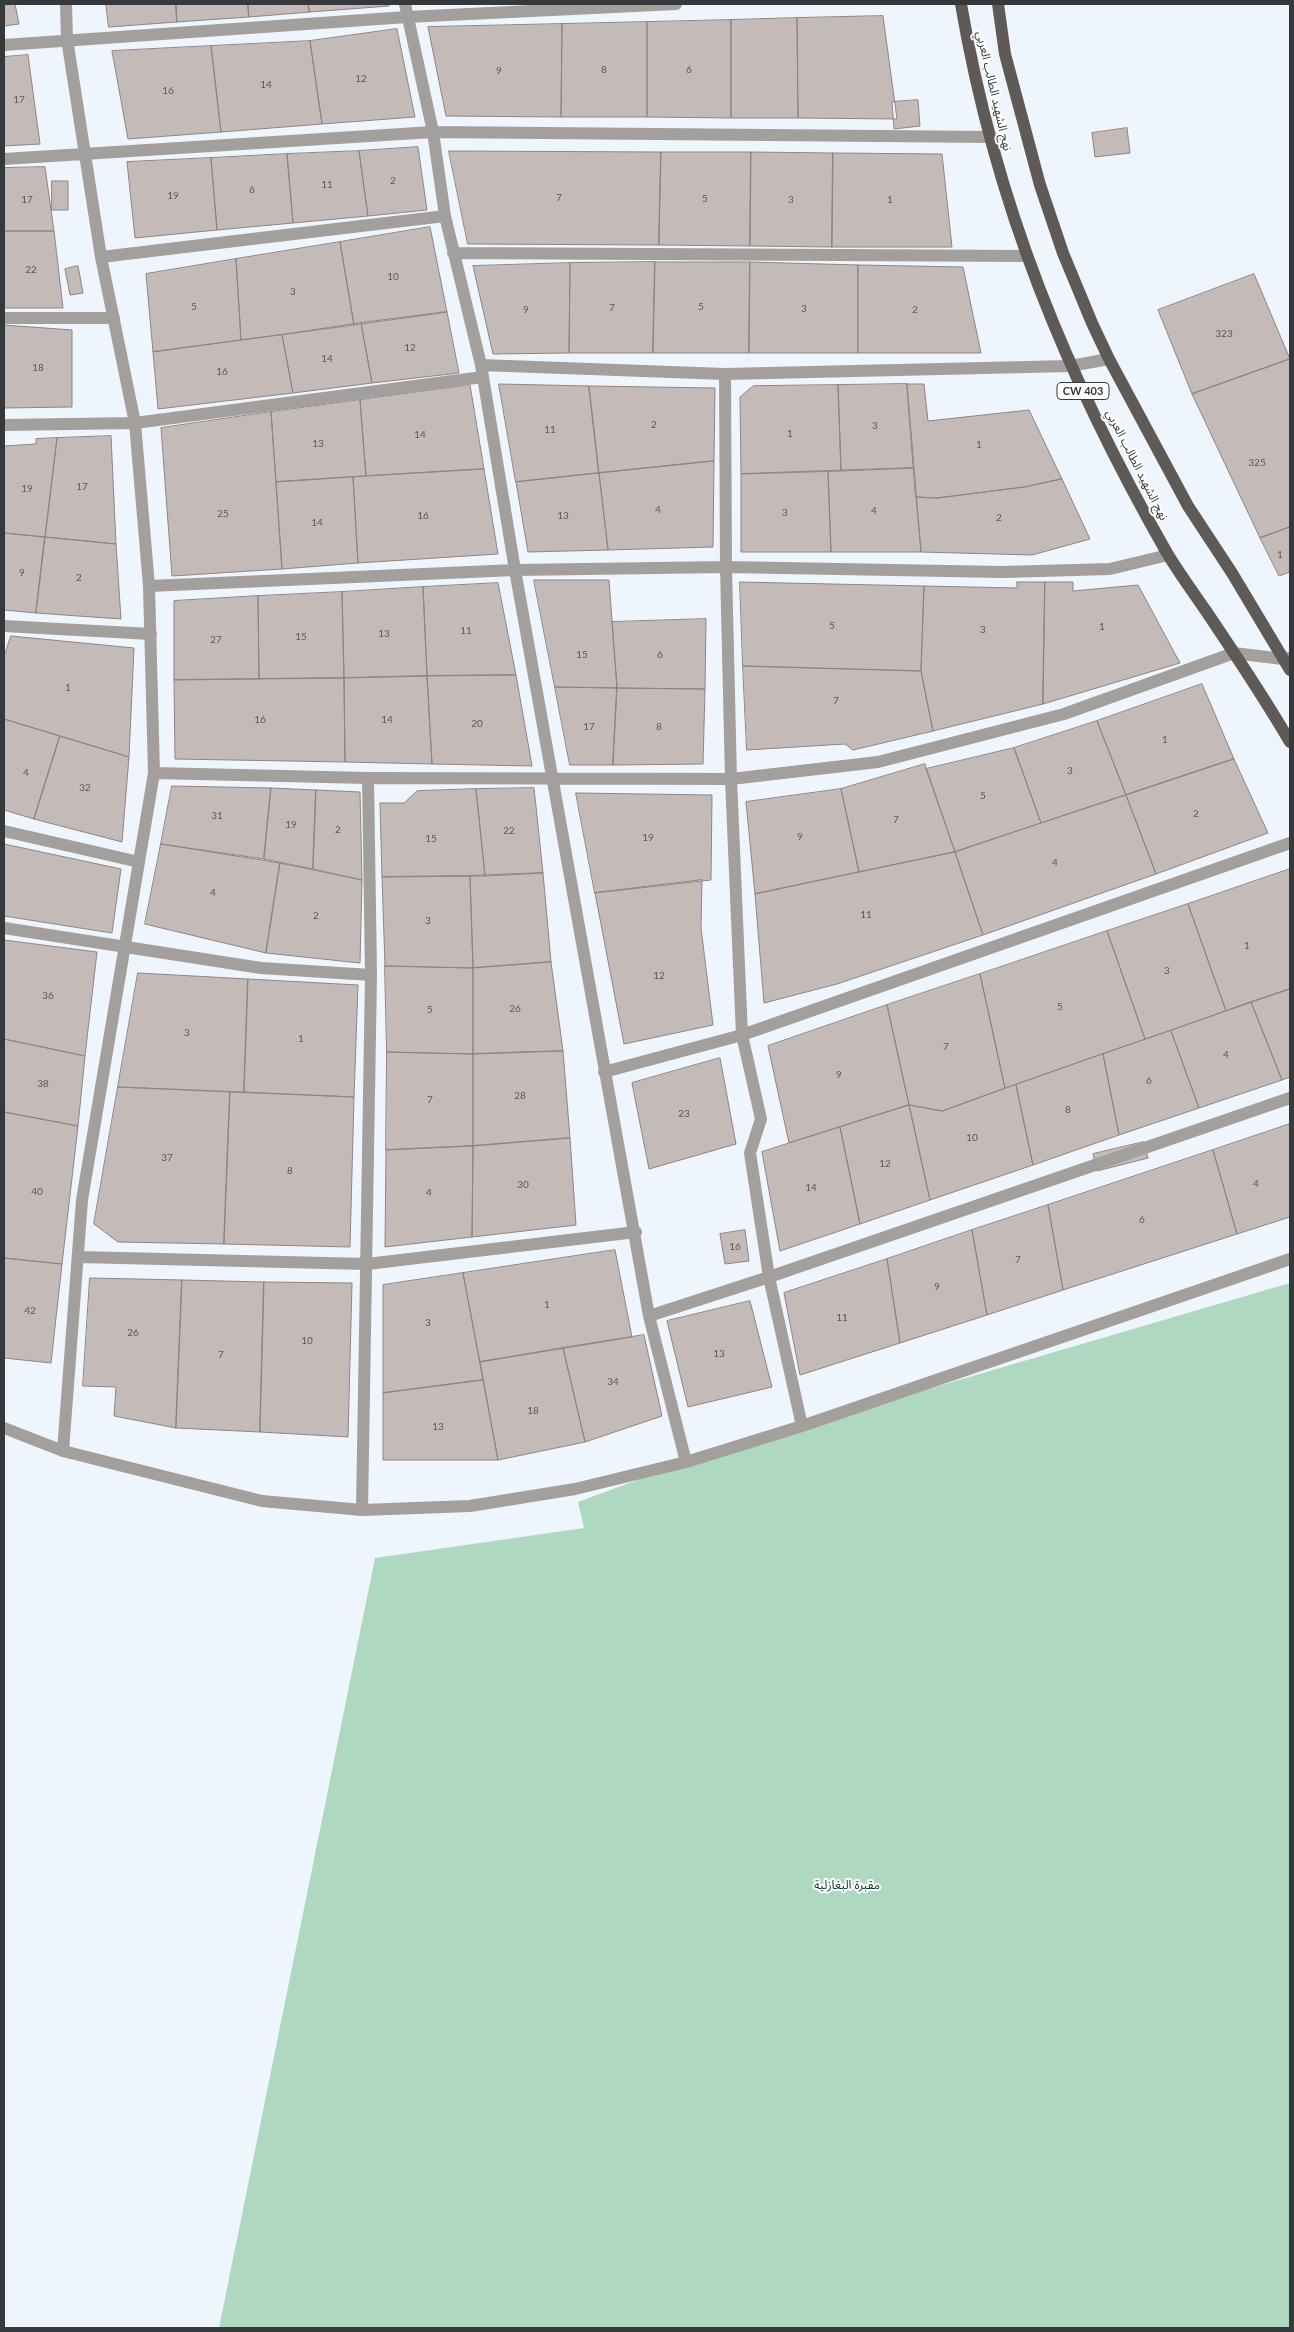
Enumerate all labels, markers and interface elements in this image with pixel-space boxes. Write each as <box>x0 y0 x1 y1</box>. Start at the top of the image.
street label: نهج الشهيد الطالب العربي <box>973 30 1015 152</box>
house number: 8 <box>601 64 607 76</box>
house number: 6 <box>686 64 692 76</box>
house number: 9 <box>496 65 502 77</box>
house number: 12 <box>355 73 367 85</box>
house number: 14 <box>260 79 272 91</box>
house number: 16 <box>162 85 174 97</box>
house number: 17 <box>13 94 25 106</box>
house number: 2 <box>390 175 396 187</box>
house number: 11 <box>321 179 333 191</box>
house number: 6 <box>249 184 255 196</box>
house number: 19 <box>167 190 179 202</box>
house number: 7 <box>556 192 562 204</box>
house number: 5 <box>702 193 708 205</box>
house number: 17 <box>21 194 33 206</box>
house number: 3 <box>788 194 794 206</box>
house number: 1 <box>887 194 893 206</box>
house number: 22 <box>25 264 37 276</box>
house number: 10 <box>387 271 399 283</box>
house number: 3 <box>290 286 296 298</box>
house number: 5 <box>191 301 197 313</box>
house number: 5 <box>698 301 704 313</box>
house number: 7 <box>609 302 615 314</box>
house number: 3 <box>801 303 807 315</box>
house number: 9 <box>523 304 529 316</box>
house number: 2 <box>912 304 918 316</box>
house number: 323 <box>1215 328 1233 340</box>
house number: 12 <box>404 342 416 354</box>
house number: 14 <box>321 353 333 365</box>
house number: 18 <box>32 362 44 374</box>
house number: 16 <box>216 366 228 378</box>
road number: CW 403 <box>1057 382 1109 400</box>
street label: نهج الشهيد الطالب العربي <box>1103 407 1171 523</box>
house number: 2 <box>651 419 657 431</box>
house number: 3 <box>872 420 878 432</box>
house number: 11 <box>544 424 556 436</box>
house number: 1 <box>787 428 793 440</box>
house number: 14 <box>414 429 426 441</box>
house number: 13 <box>312 438 324 450</box>
house number: 1 <box>976 439 982 451</box>
house number: 325 <box>1248 457 1266 469</box>
house number: 17 <box>76 481 88 493</box>
house number: 19 <box>21 483 33 495</box>
house number: 4 <box>655 504 661 516</box>
house number: 4 <box>871 505 877 517</box>
house number: 3 <box>782 507 788 519</box>
house number: 25 <box>217 508 229 520</box>
house number: 16 <box>417 510 429 522</box>
house number: 13 <box>557 510 569 522</box>
house number: 2 <box>996 512 1002 524</box>
house number: 14 <box>311 517 323 529</box>
house number: 1 <box>1277 549 1283 561</box>
house number: 9 <box>19 567 25 579</box>
house number: 2 <box>76 572 82 584</box>
house number: 5 <box>829 620 835 632</box>
house number: 1 <box>1099 621 1105 633</box>
house number: 3 <box>980 624 986 636</box>
house number: 11 <box>460 625 472 637</box>
house number: 13 <box>378 628 390 640</box>
house number: 15 <box>295 631 307 643</box>
house number: 27 <box>210 634 222 646</box>
house number: 15 <box>576 649 588 661</box>
house number: 6 <box>657 649 663 661</box>
house number: 1 <box>65 682 71 694</box>
house number: 7 <box>833 695 839 707</box>
house number: 16 <box>254 714 266 726</box>
house number: 14 <box>381 714 393 726</box>
house number: 20 <box>471 718 483 730</box>
house number: 17 <box>583 721 595 733</box>
house number: 8 <box>656 721 662 733</box>
house number: 1 <box>1162 734 1168 746</box>
house number: 3 <box>1067 765 1073 777</box>
house number: 4 <box>23 767 29 779</box>
house number: 32 <box>79 782 91 794</box>
house number: 5 <box>980 790 986 802</box>
house number: 2 <box>1193 808 1199 820</box>
house number: 31 <box>211 810 223 822</box>
house number: 7 <box>893 814 899 826</box>
house number: 19 <box>285 819 297 831</box>
house number: 2 <box>335 824 341 836</box>
house number: 22 <box>503 825 515 837</box>
house number: 9 <box>797 831 803 843</box>
house number: 19 <box>642 832 654 844</box>
house number: 15 <box>425 833 437 845</box>
house number: 4 <box>1052 857 1058 869</box>
house number: 4 <box>210 887 216 899</box>
house number: 11 <box>860 909 872 921</box>
house number: 2 <box>313 910 319 922</box>
house number: 3 <box>425 915 431 927</box>
house number: 1 <box>1244 940 1250 952</box>
house number: 3 <box>1164 965 1170 977</box>
house number: 12 <box>653 970 665 982</box>
house number: 36 <box>42 990 54 1002</box>
house number: 5 <box>1057 1001 1063 1013</box>
house number: 26 <box>509 1003 521 1015</box>
house number: 5 <box>427 1004 433 1016</box>
house number: 3 <box>184 1027 190 1039</box>
house number: 1 <box>298 1033 304 1045</box>
house number: 7 <box>943 1041 949 1053</box>
house number: 4 <box>1223 1049 1229 1061</box>
house number: 9 <box>836 1069 842 1081</box>
house number: 6 <box>1146 1075 1152 1087</box>
house number: 38 <box>37 1078 49 1090</box>
house number: 28 <box>514 1090 526 1102</box>
house number: 7 <box>427 1094 433 1106</box>
house number: 8 <box>1065 1104 1071 1116</box>
house number: 23 <box>678 1108 690 1120</box>
house number: 10 <box>966 1132 978 1144</box>
house number: 37 <box>161 1152 173 1164</box>
house number: 12 <box>879 1158 891 1170</box>
house number: 8 <box>287 1165 293 1177</box>
house number: 4 <box>1253 1178 1259 1190</box>
house number: 30 <box>517 1179 529 1191</box>
house number: 14 <box>805 1182 817 1194</box>
house number: 40 <box>31 1186 43 1198</box>
house number: 4 <box>426 1187 432 1199</box>
house number: 6 <box>1139 1214 1145 1226</box>
house number: 16 <box>729 1241 741 1253</box>
house number: 7 <box>1015 1254 1021 1266</box>
house number: 9 <box>934 1281 940 1293</box>
house number: 1 <box>544 1299 550 1311</box>
house number: 42 <box>24 1305 36 1317</box>
house number: 11 <box>836 1312 848 1324</box>
house number: 3 <box>425 1317 431 1329</box>
house number: 26 <box>127 1327 139 1339</box>
house number: 10 <box>301 1335 313 1347</box>
house number: 13 <box>713 1348 725 1360</box>
house number: 7 <box>218 1349 224 1361</box>
house number: 34 <box>607 1376 619 1388</box>
house number: 18 <box>527 1405 539 1417</box>
house number: 13 <box>432 1421 444 1433</box>
park label: مقبرة البغازلية <box>814 1878 880 1892</box>

